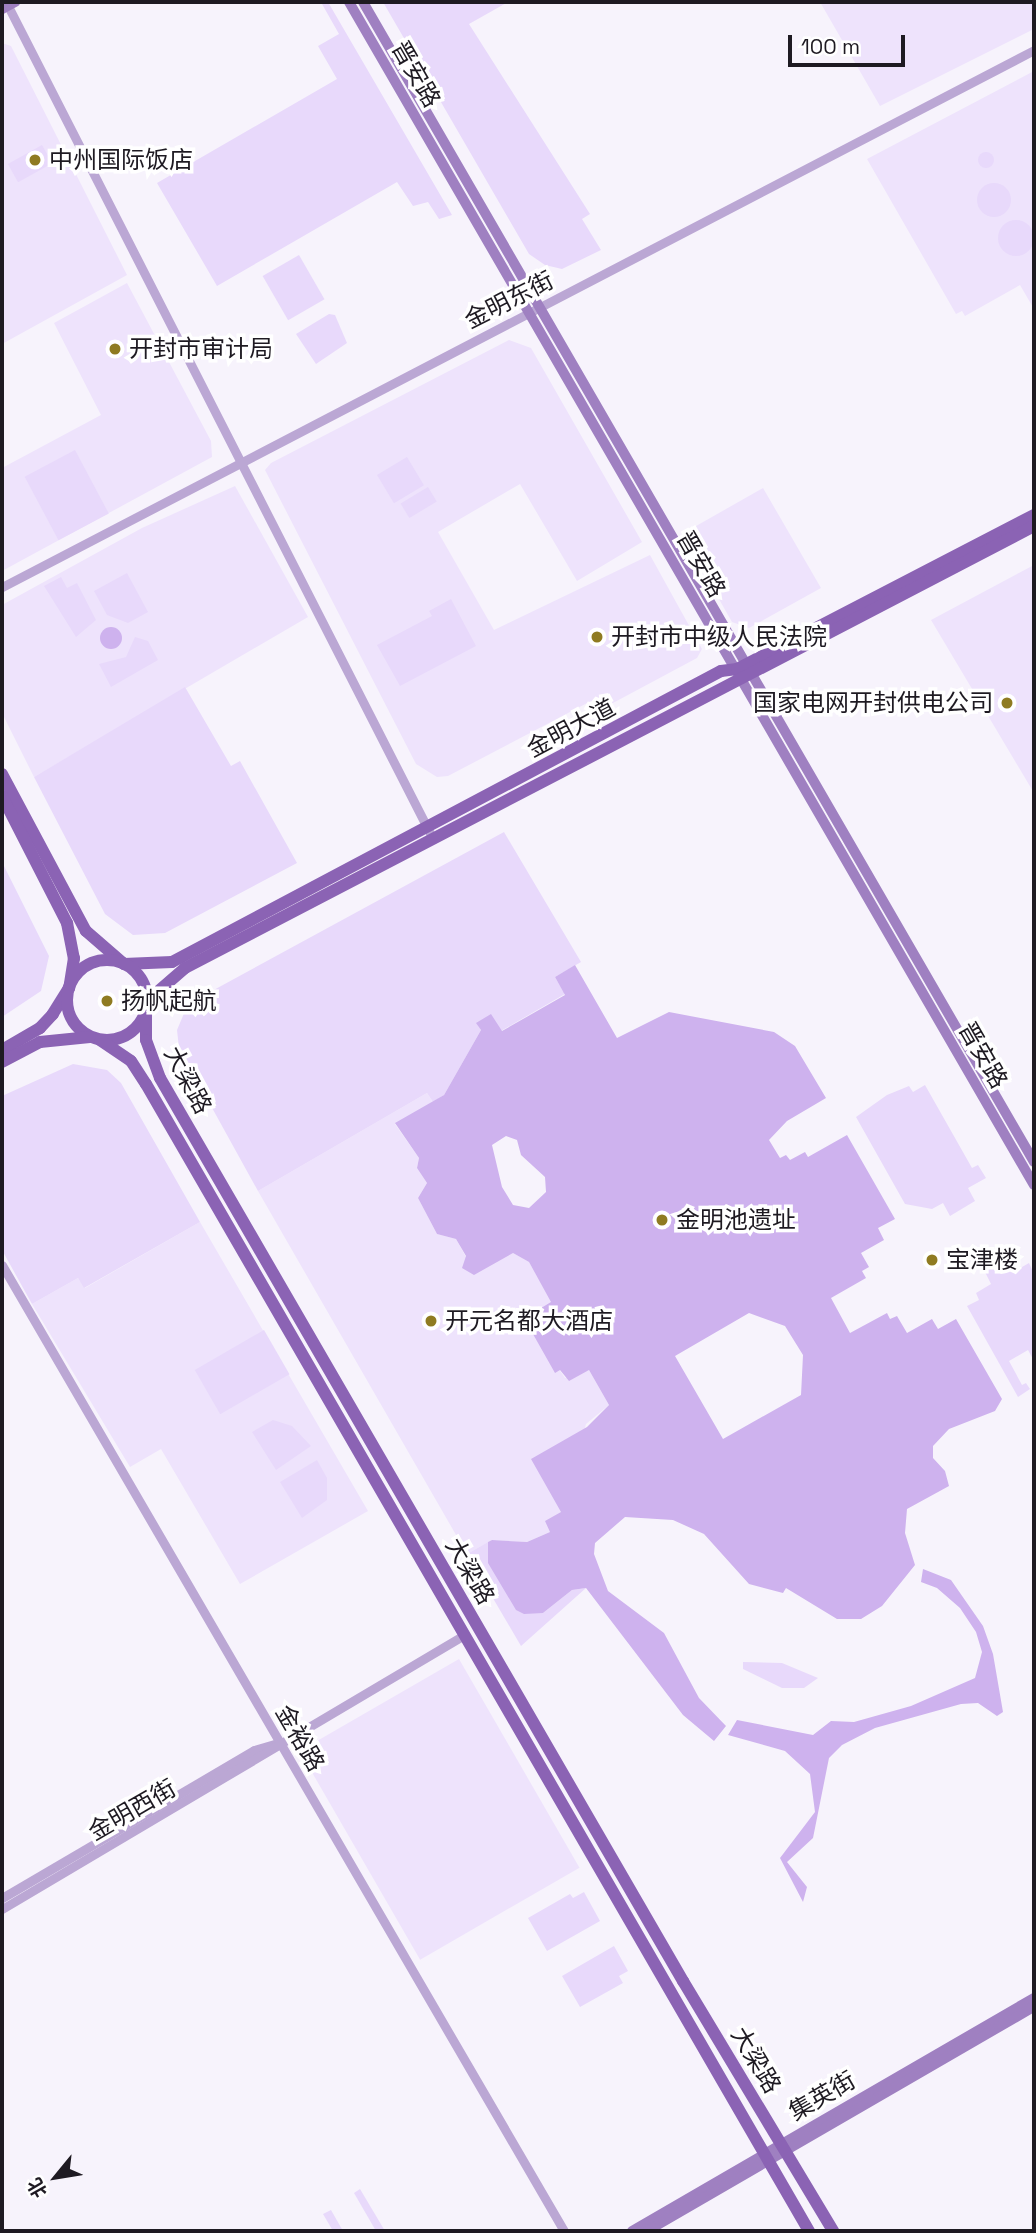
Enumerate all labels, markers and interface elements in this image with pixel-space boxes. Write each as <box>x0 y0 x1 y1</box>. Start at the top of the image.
scale bar <box>791 21 908 65</box>
text: 100 m <box>801 33 860 60</box>
street label: 晋安路 <box>386 36 446 112</box>
place label: 中州国际饭店 <box>49 146 193 174</box>
marker: 中州国际饭店 <box>27 152 43 168</box>
street label: 金明东街 <box>460 265 558 335</box>
place label: 开封市审计局 <box>129 335 273 363</box>
marker: 开封市审计局 <box>107 341 123 357</box>
street label: 晋安路 <box>671 526 731 602</box>
place label: 开封市中级人民法院 <box>611 623 827 651</box>
marker: 开封市中级人民法院 <box>589 629 605 645</box>
place label: 国家电网开封供电公司 <box>753 689 993 717</box>
street label: 金明大道 <box>522 693 620 763</box>
marker: 国家电网开封供电公司 <box>999 695 1015 711</box>
place label: 扬帆起航 <box>121 987 217 1015</box>
marker: 扬帆起航 <box>99 993 115 1009</box>
street label: 晋安路 <box>953 1017 1013 1093</box>
street label: 大梁路 <box>158 1041 218 1119</box>
place label: 金明池遗址 <box>676 1206 796 1234</box>
marker: 金明池遗址 <box>654 1212 670 1228</box>
place label: 宝津楼 <box>946 1246 1018 1274</box>
marker: 宝津楼 <box>924 1252 940 1268</box>
place label: 开元名都大酒店 <box>445 1307 613 1335</box>
marker: 开元名都大酒店 <box>423 1313 439 1329</box>
street label: 大梁路 <box>440 1533 500 1609</box>
street label: 金裕路 <box>270 1700 330 1776</box>
street label: 金明西街 <box>83 1774 181 1846</box>
street label: 大梁路 <box>725 2022 787 2098</box>
street label: 集英街 <box>784 2066 860 2126</box>
north arrow <box>21 2142 91 2212</box>
text: 北 <box>22 2173 53 2202</box>

